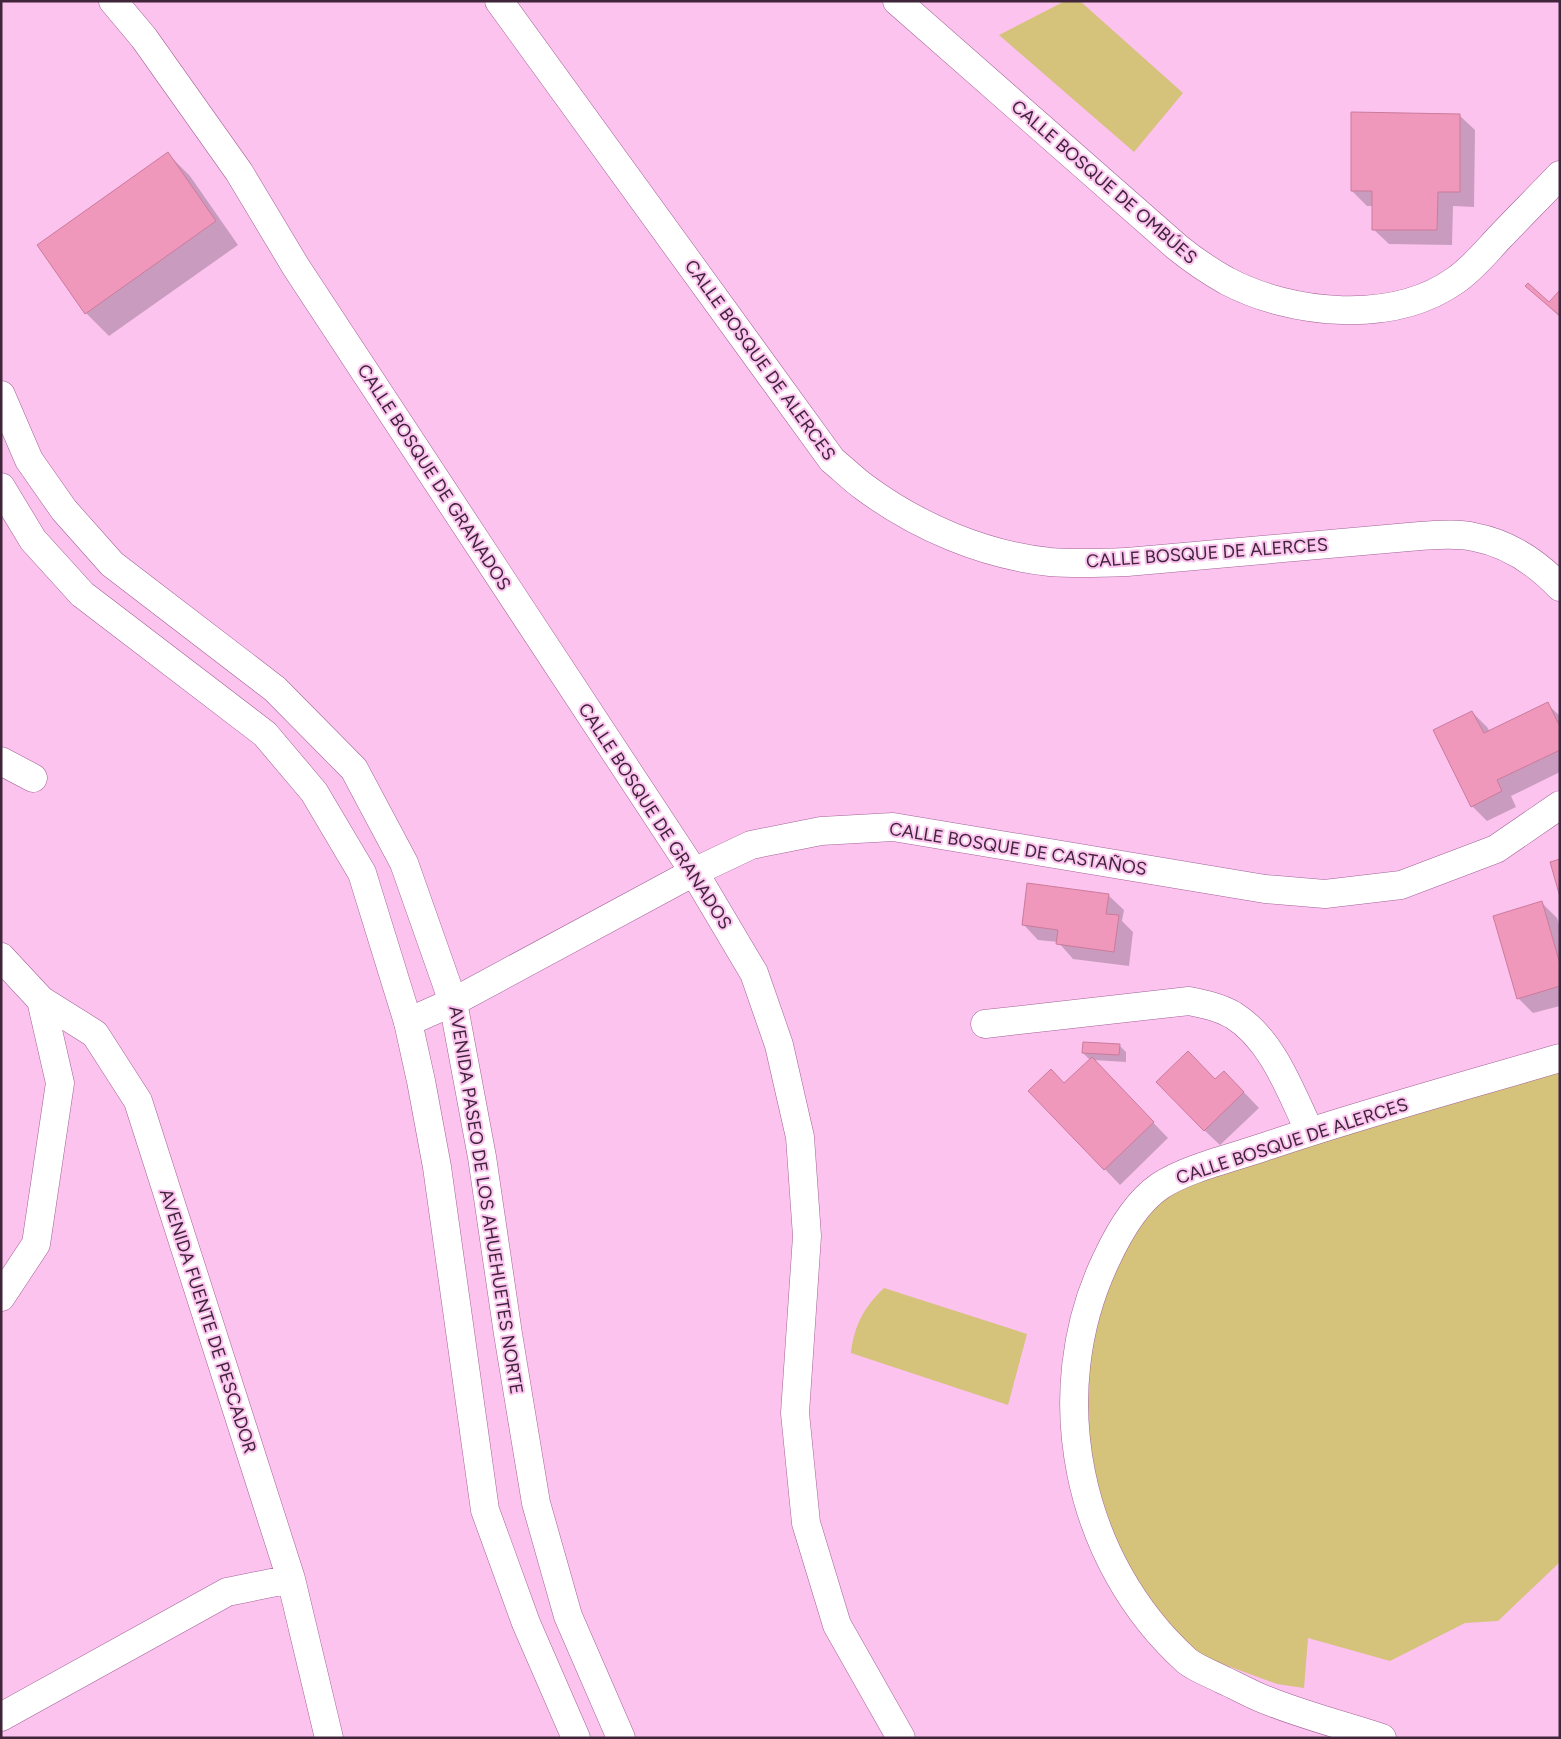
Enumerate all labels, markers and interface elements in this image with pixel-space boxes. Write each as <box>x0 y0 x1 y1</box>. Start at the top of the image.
street label: CALLE BOSQUE DE OMBÚES <box>1007 95 1201 269</box>
street label: CALLE BOSQUE DE ALERCES <box>680 255 840 465</box>
street label: CALLE BOSQUE DE GRANADOS <box>353 360 515 594</box>
street label: CALLE BOSQUE DE ALERCES <box>1085 534 1329 572</box>
street label: CALLE BOSQUE DE GRANADOS <box>574 699 736 933</box>
street label: CALLE BOSQUE DE CASTAÑOS <box>888 818 1148 880</box>
street label: AVENIDA PASEO DE LOS AHUEHUETES NORTE <box>444 1004 528 1396</box>
street label: CALLE BOSQUE DE ALERCES <box>1173 1093 1411 1189</box>
street label: AVENIDA FUENTE DE PESCADOR <box>155 1186 261 1456</box>

